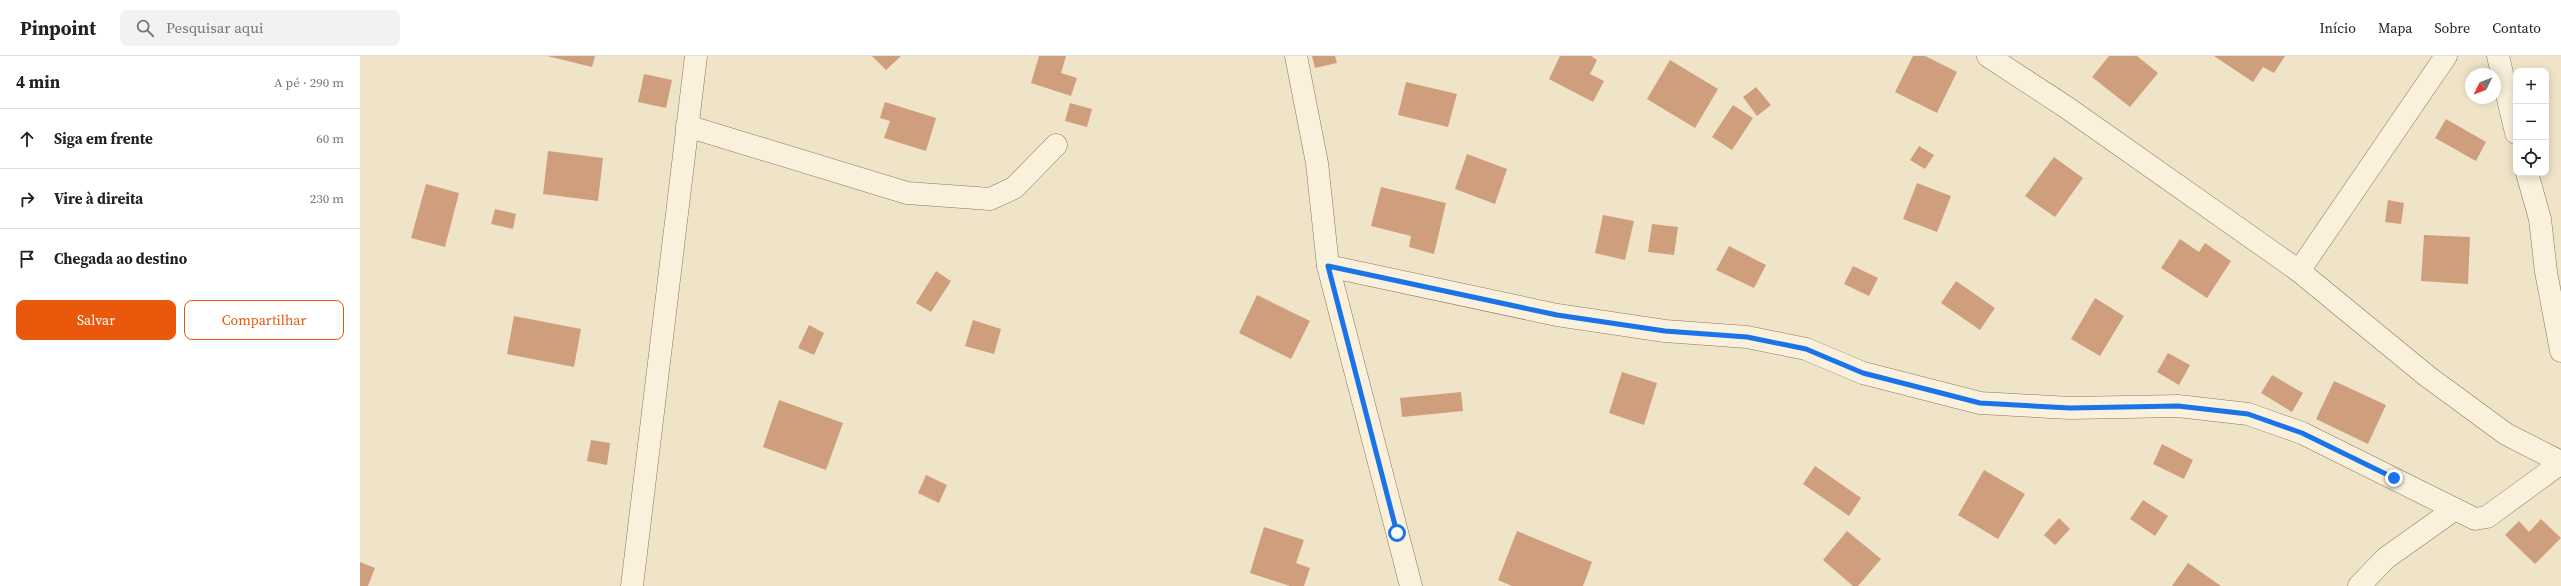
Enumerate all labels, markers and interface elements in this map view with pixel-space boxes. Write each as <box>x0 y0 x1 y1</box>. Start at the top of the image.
search box <box>120 10 400 46</box>
text: Pinpoint <box>20 15 96 41</box>
icon: search <box>134 17 156 39</box>
text: Pesquisar aqui <box>166 17 263 38</box>
text: Início <box>2319 18 2356 38</box>
text: Mapa <box>2378 18 2412 38</box>
text: Sobre <box>2434 18 2470 38</box>
text: Contato <box>2492 18 2541 38</box>
north arrow <box>2465 68 2501 104</box>
map controls <box>2513 68 2549 176</box>
button: + <box>2513 68 2549 104</box>
text: 4 min <box>16 70 60 94</box>
text: A pé · 290 m <box>274 74 344 91</box>
button: − <box>2513 104 2549 140</box>
icon: ahead <box>16 128 38 150</box>
text: Siga em frente <box>54 128 153 149</box>
text: 60 m <box>316 130 344 147</box>
button: locate <box>2513 140 2549 176</box>
icon: right <box>16 188 38 210</box>
text: Vire à direita <box>54 188 143 209</box>
text: 230 m <box>310 190 344 207</box>
icon: arrive <box>16 248 38 270</box>
text: Chegada ao destino <box>54 248 187 269</box>
button: Salvar <box>16 300 176 340</box>
button: Compartilhar <box>184 300 344 340</box>
route end <box>2385 469 2403 487</box>
route start <box>1388 524 1406 542</box>

